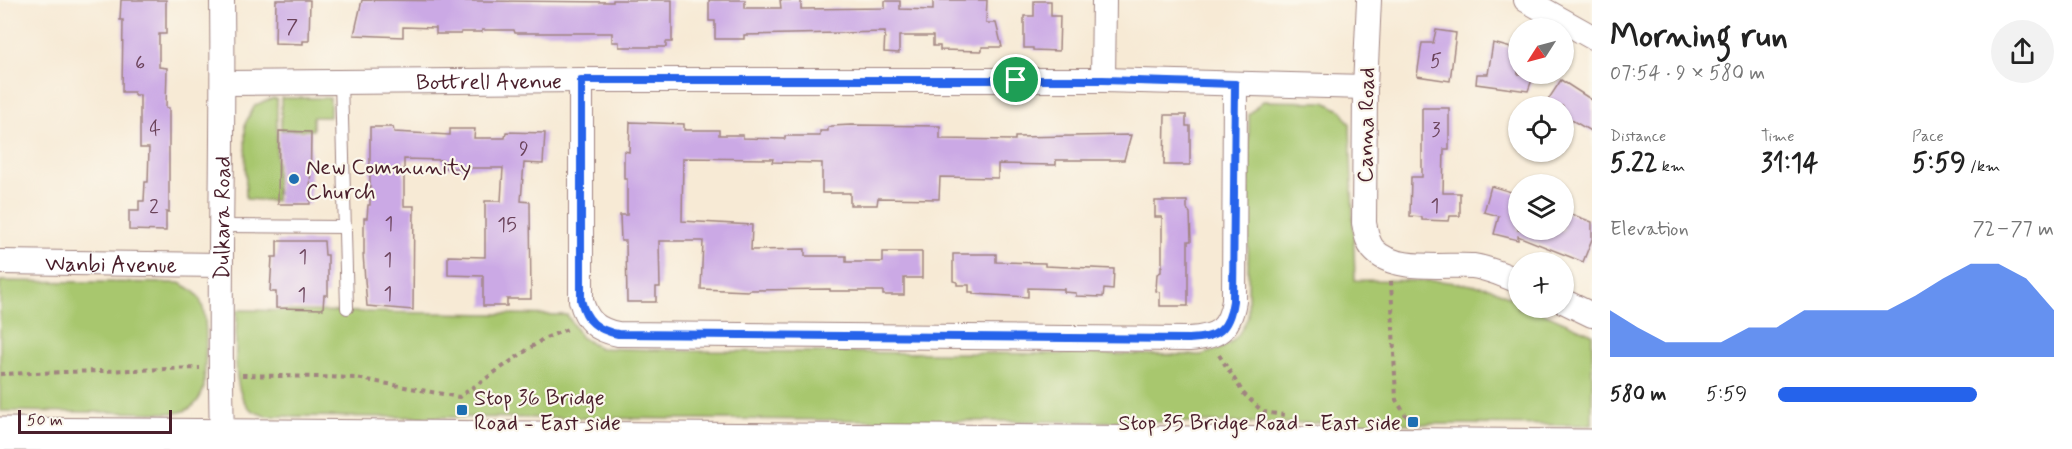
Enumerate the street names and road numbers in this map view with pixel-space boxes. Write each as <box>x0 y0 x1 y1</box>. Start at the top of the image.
street label: Canna Road <box>1352 67 1382 183</box>
street label: Bottrell Avenue <box>416 68 562 97</box>
street label: Dulkara Road <box>209 156 238 280</box>
street label: Wanbi Avenue <box>45 251 177 280</box>

